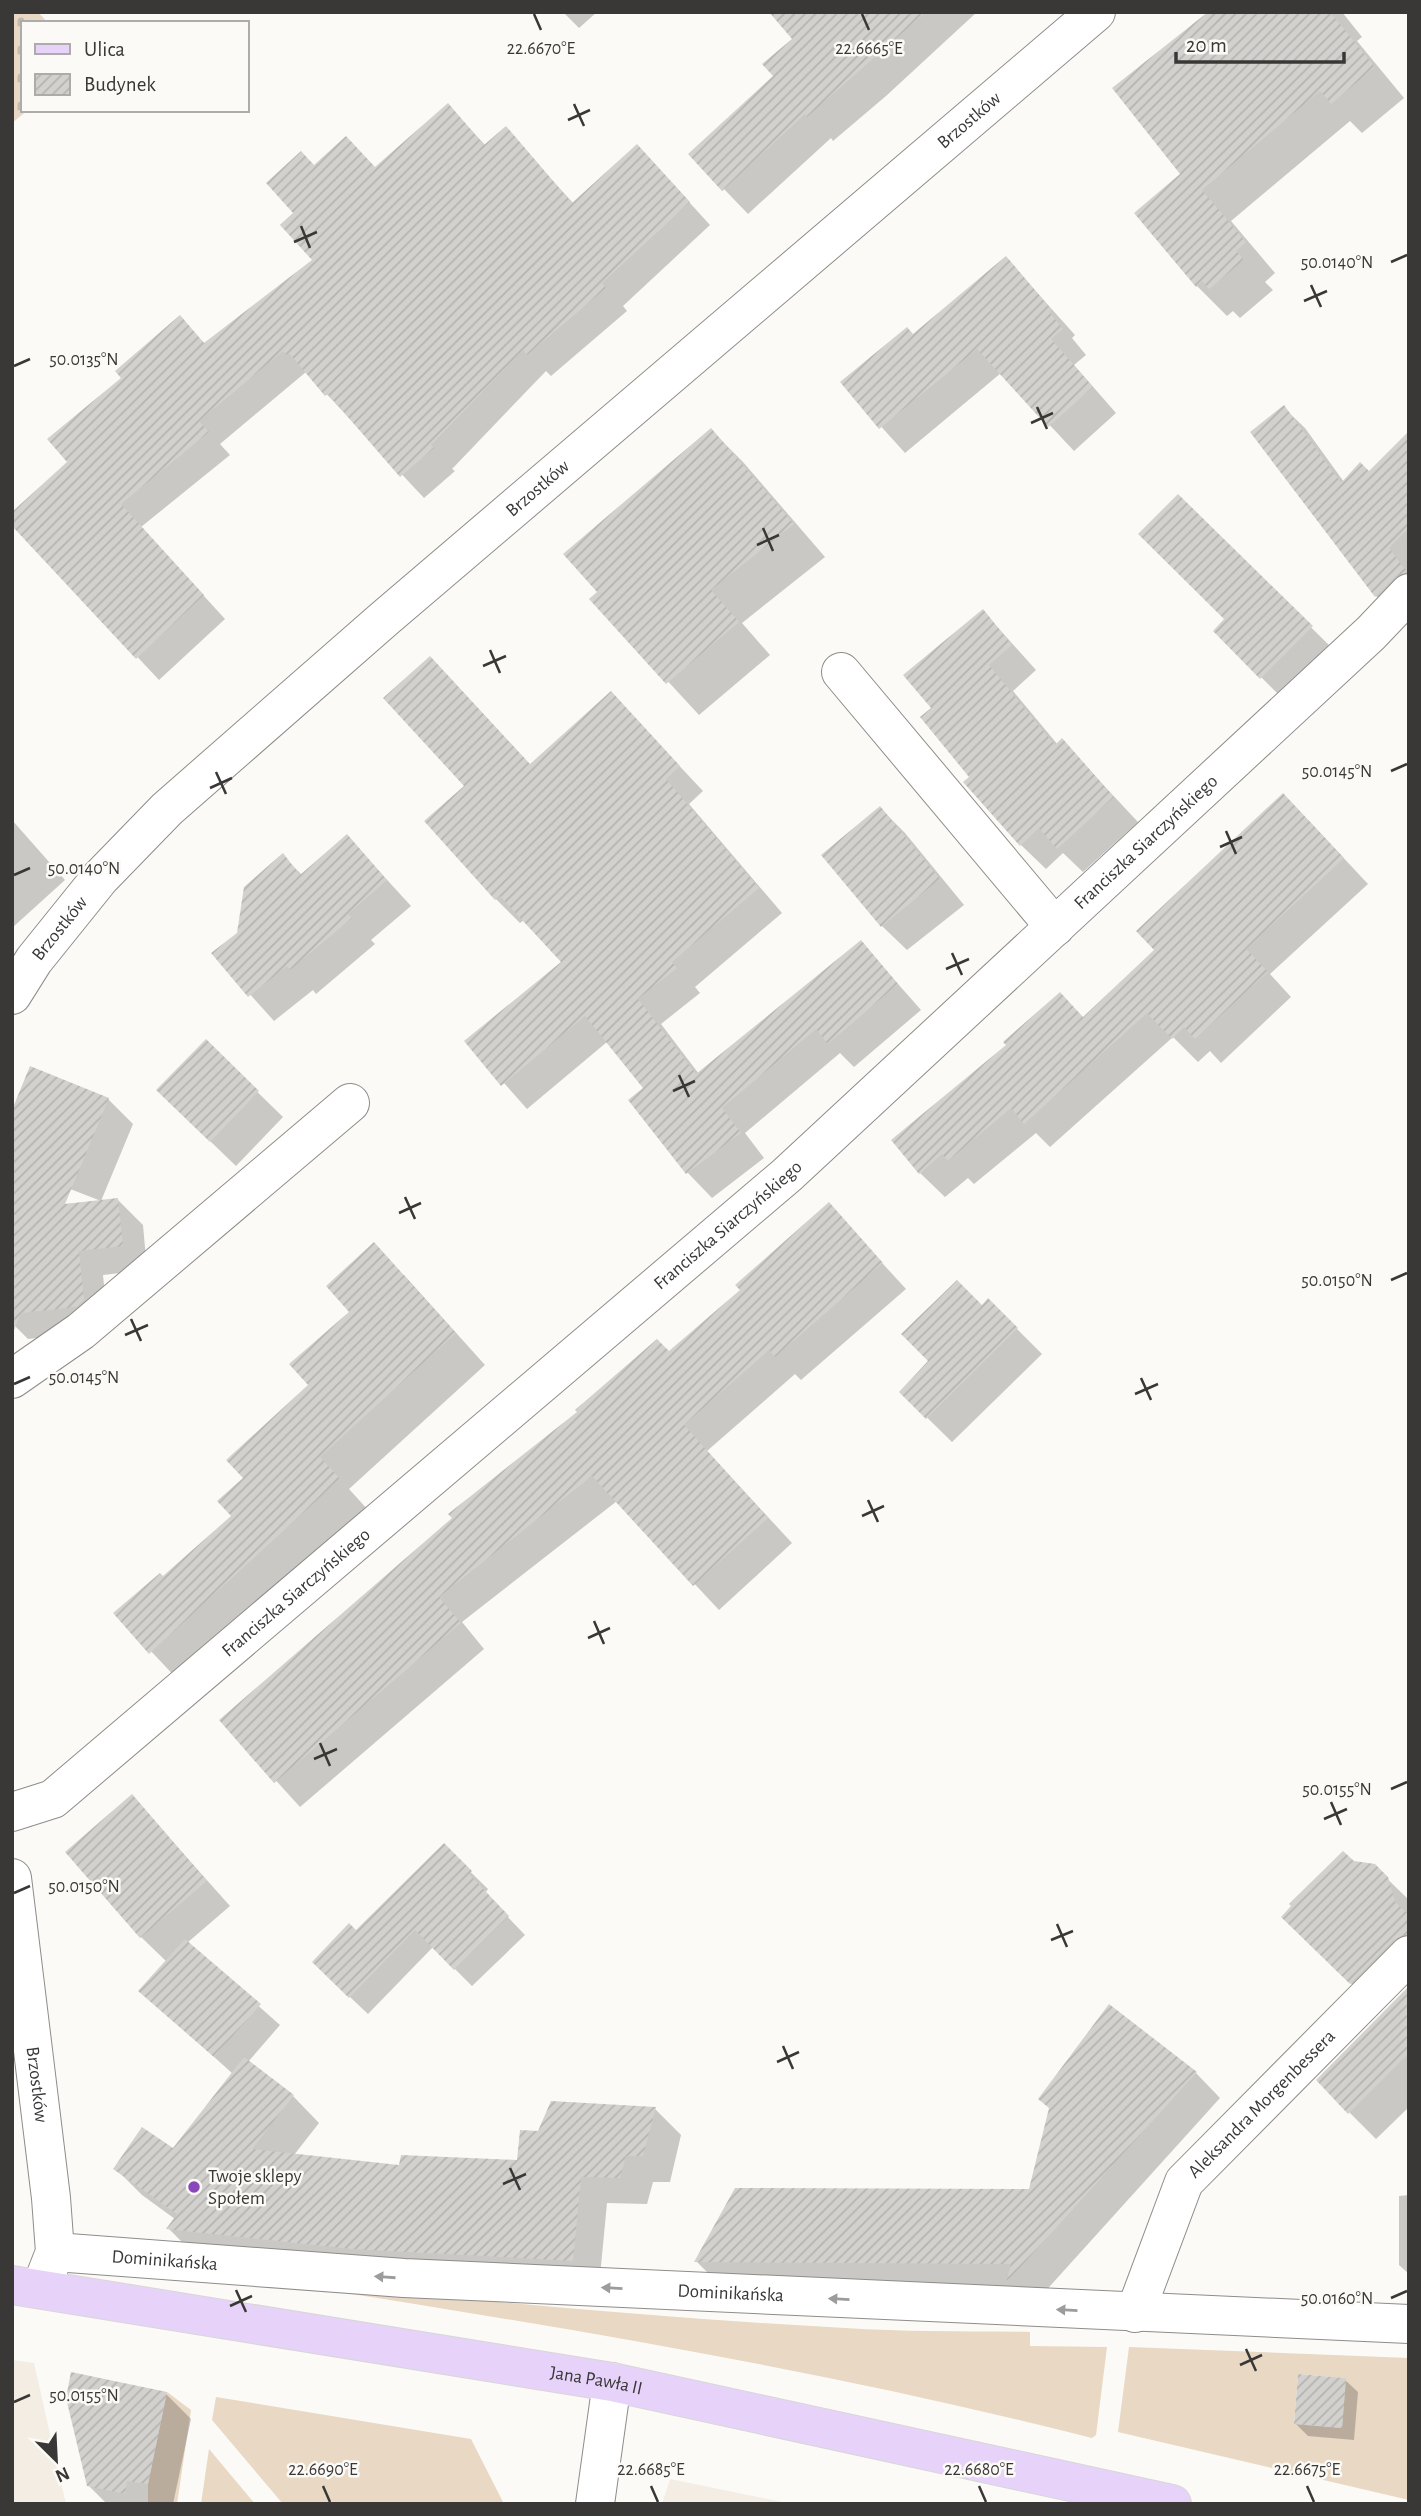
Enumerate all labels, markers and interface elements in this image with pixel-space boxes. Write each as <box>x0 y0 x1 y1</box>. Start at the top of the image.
legend <box>21 21 248 112</box>
scale bar <box>1176 21 1344 65</box>
text: 20 m <box>1186 35 1227 56</box>
text: Ulica <box>84 39 125 60</box>
text: 22.6670°E <box>507 40 576 58</box>
text: 22.6665°E <box>835 40 903 58</box>
text: Budynek <box>84 74 156 95</box>
street label: Brzostków <box>934 88 1004 152</box>
text: 50.0140°N <box>1301 254 1373 272</box>
text: 50.0135°N <box>49 351 119 369</box>
street label: Brzostków <box>502 456 573 520</box>
text: 50.0145°N <box>1302 763 1372 781</box>
street label: Franciszka Siarczyńskiego <box>1071 771 1221 913</box>
text: 50.0140°N <box>48 860 120 878</box>
street label: Brzostków <box>28 892 91 964</box>
street label: Franciszka Siarczyńskiego <box>650 1157 806 1293</box>
text: 50.0150°N <box>1301 1272 1373 1290</box>
text: 50.0145°N <box>49 1369 119 1387</box>
street label: Franciszka Siarczyńskiego <box>218 1524 374 1660</box>
text: 50.0155°N <box>1302 1781 1372 1799</box>
text: 50.0150°N <box>48 1878 120 1896</box>
street label: Aleksandra Morgenbessera <box>1184 2026 1339 2182</box>
street label: Brzostków <box>23 2045 51 2124</box>
place label: Twoje sklepy Społem <box>208 2167 302 2208</box>
marker: Twoje sklepy Społem <box>186 2179 202 2195</box>
street label: Dominikańska <box>111 2247 219 2274</box>
one-way arrow <box>374 2271 396 2282</box>
street label: Dominikańska <box>677 2281 785 2305</box>
one-way arrow <box>601 2282 623 2293</box>
text: 50.0160°N <box>1301 2290 1373 2308</box>
one-way arrow <box>828 2293 850 2304</box>
one-way arrow <box>1055 2304 1077 2315</box>
street label: Jana Pawła II <box>549 2363 644 2398</box>
text: 50.0155°N <box>49 2387 119 2405</box>
north arrow <box>21 2425 91 2495</box>
text: 22.6690°E <box>288 2461 358 2479</box>
text: 22.6685°E <box>617 2461 685 2479</box>
text: 22.6680°E <box>944 2461 1014 2479</box>
text: 22.6675°E <box>1274 2461 1341 2479</box>
text: N <box>52 2463 72 2486</box>

